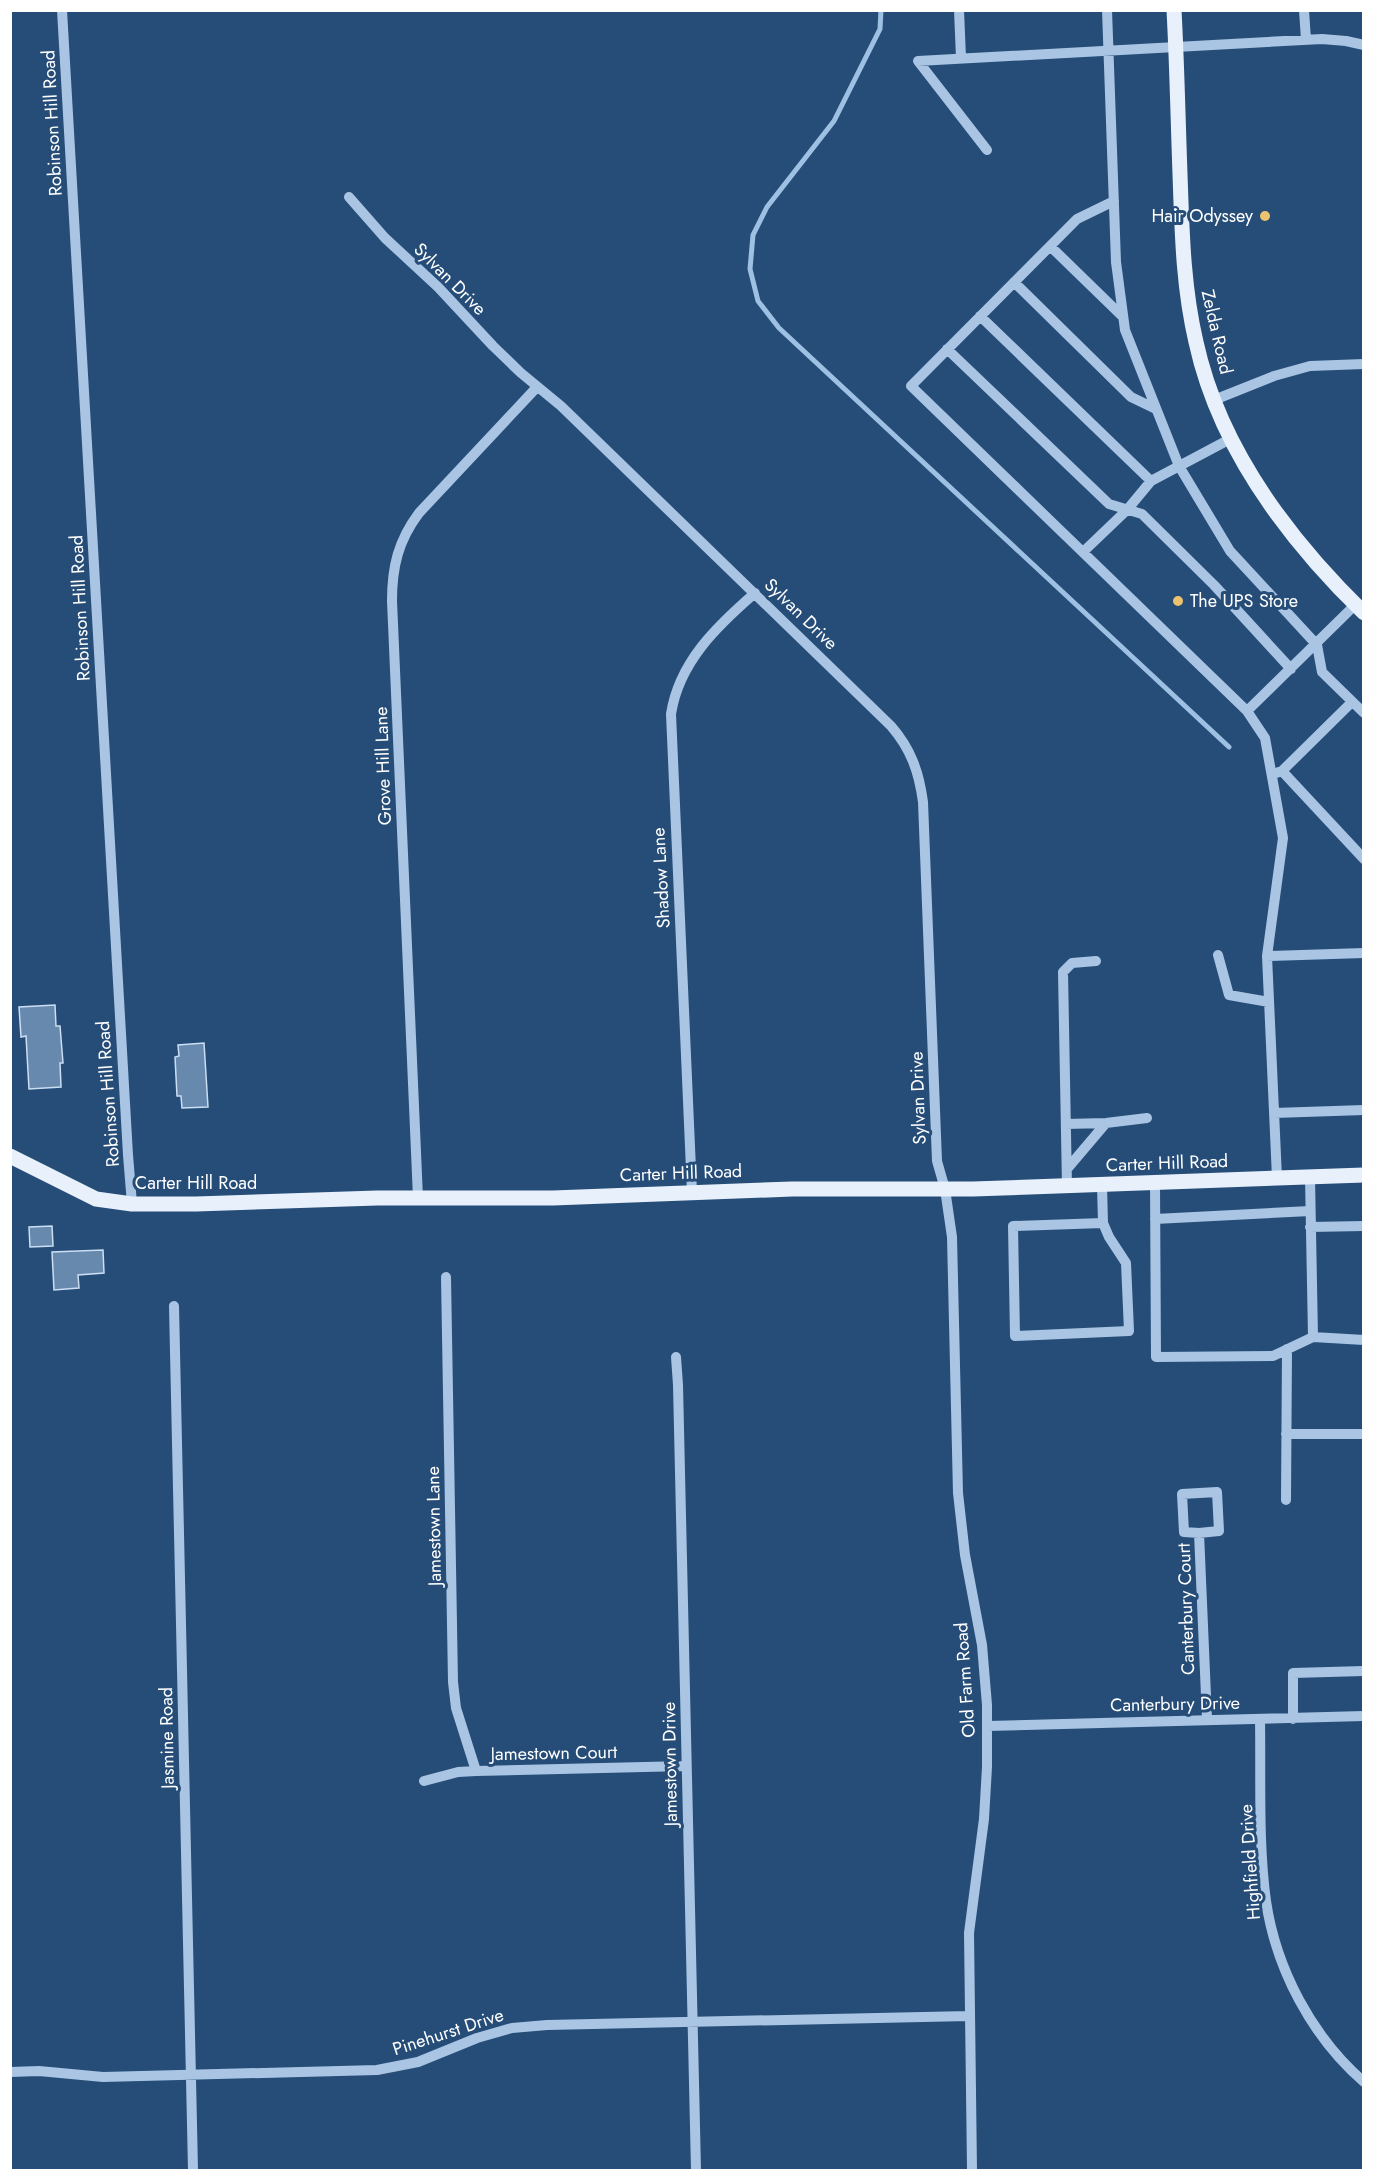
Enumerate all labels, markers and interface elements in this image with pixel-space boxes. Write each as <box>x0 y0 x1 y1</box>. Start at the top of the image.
street label: Robinson Hill Road <box>35 49 69 197</box>
place label: Hair Odyssey <box>1151 203 1253 229</box>
marker: Hair Odyssey <box>1258 209 1272 223</box>
street label: Sylvan Drive <box>408 237 492 321</box>
street label: Zelda Road <box>1195 287 1239 377</box>
street label: Robinson Hill Road <box>63 534 97 682</box>
street label: Sylvan Drive <box>758 572 844 656</box>
place label: The UPS Store <box>1190 588 1298 614</box>
marker: The UPS Store <box>1171 594 1185 608</box>
street label: Grove Hill Lane <box>368 706 398 826</box>
street label: Shadow Lane <box>645 827 677 929</box>
street label: Robinson Hill Road <box>90 1020 126 1168</box>
street label: Sylvan Drive <box>903 1051 933 1145</box>
street label: Carter Hill Road <box>1105 1148 1229 1178</box>
street label: Carter Hill Road <box>619 1158 743 1188</box>
street label: Carter Hill Road <box>135 1170 257 1196</box>
street label: Jamestown Lane <box>420 1466 448 1588</box>
street label: Canterbury Court <box>1171 1542 1201 1675</box>
street label: Old Farm Road <box>948 1621 982 1739</box>
street label: Jasmine Road <box>153 1687 181 1791</box>
street label: Canterbury Drive <box>1110 1690 1240 1718</box>
street label: Jamestown Drive <box>656 1702 684 1828</box>
street label: Jamestown Court <box>488 1739 618 1767</box>
street label: Highfield Drive <box>1233 1803 1267 1921</box>
street label: Pinehurst Drive <box>389 2002 507 2062</box>

